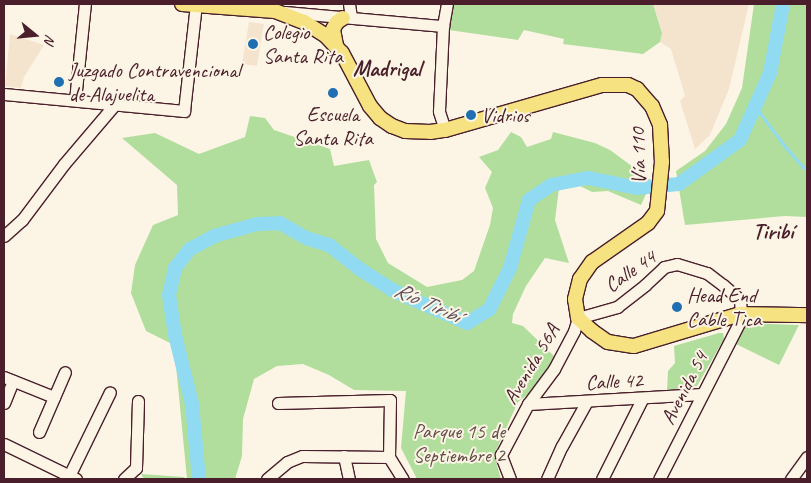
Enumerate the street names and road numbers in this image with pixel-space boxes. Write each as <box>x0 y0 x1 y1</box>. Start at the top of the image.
street label: Vía 110 <box>625 127 651 185</box>
street label: Calle 44 <box>599 244 661 298</box>
street label: Avenida 56A <box>497 319 565 409</box>
street label: Avenida 54 <box>655 347 713 429</box>
street label: Calle 42 <box>585 367 643 395</box>

